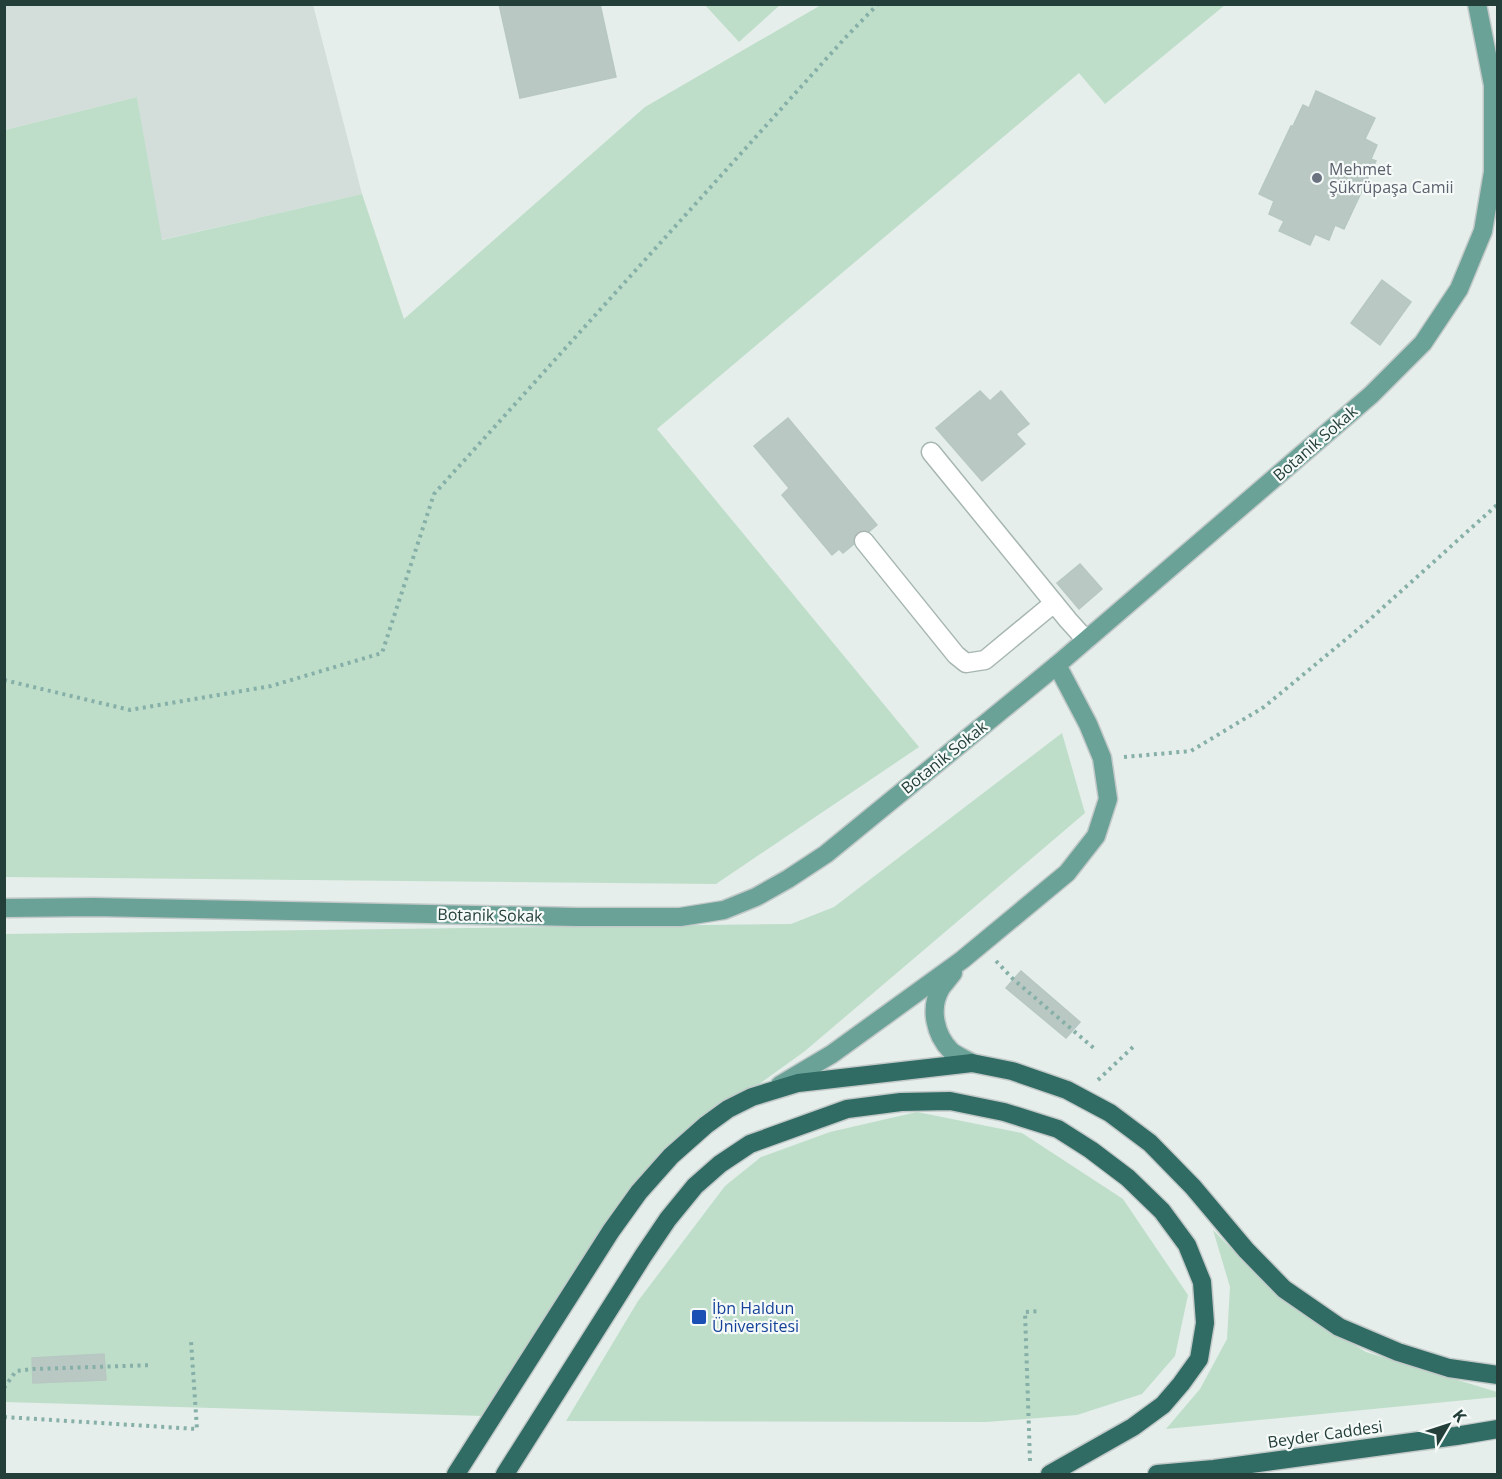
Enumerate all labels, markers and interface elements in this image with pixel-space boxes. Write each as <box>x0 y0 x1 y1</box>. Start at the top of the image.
place label: Mehmet Şükrüpaşa Camii <box>1329 158 1454 198</box>
marker: Mehmet Şükrüpaşa Camii <box>1310 171 1324 185</box>
street label: Botanik Sokak <box>1268 400 1362 486</box>
street label: Botanik Sokak <box>896 715 992 799</box>
street label: Botanik Sokak <box>437 903 543 927</box>
place label: İbn Haldun Üniversitesi <box>712 1297 799 1337</box>
marker: İbn Haldun Üniversitesi <box>690 1308 708 1326</box>
north arrow <box>1418 1395 1478 1455</box>
text: K <box>1448 1405 1472 1427</box>
street label: Beyder Caddesi <box>1266 1415 1384 1453</box>

